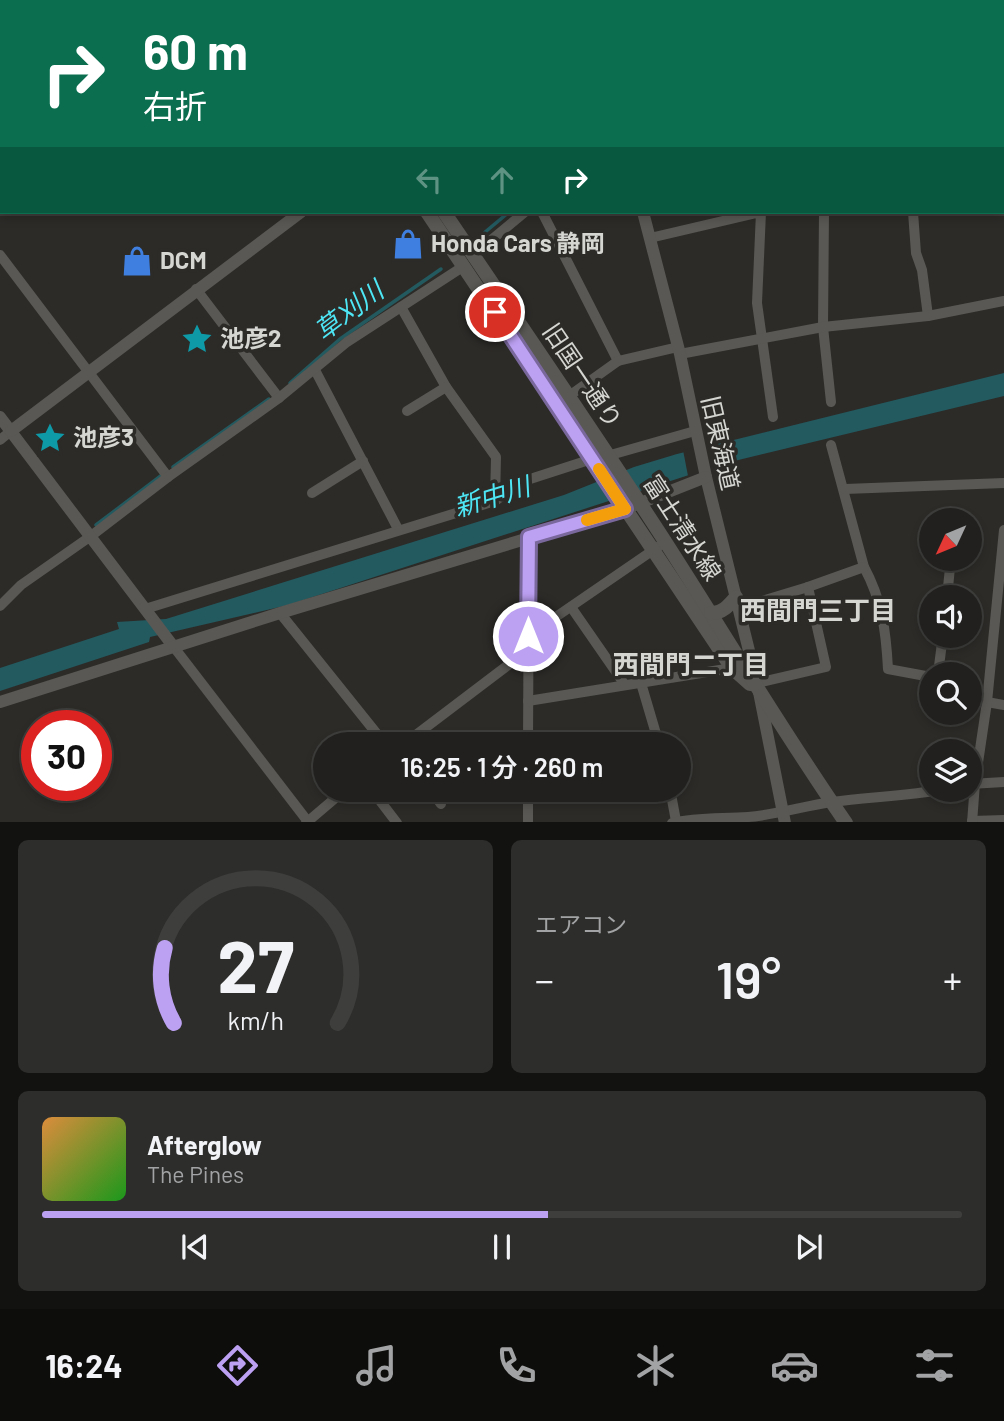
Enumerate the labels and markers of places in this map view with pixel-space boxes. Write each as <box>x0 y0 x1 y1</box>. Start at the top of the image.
shop icon: Honda Cars 静岡 <box>391 227 425 261</box>
place label: Honda Cars 静岡 <box>431 228 605 257</box>
shop icon: DCM <box>120 244 154 278</box>
place label: DCM <box>160 245 207 274</box>
pin <box>465 282 525 342</box>
place icon: 池彦2 <box>180 322 214 356</box>
place label: 池彦2 <box>220 323 281 352</box>
place icon: 池彦3 <box>33 421 67 455</box>
place label: 池彦3 <box>73 422 134 451</box>

